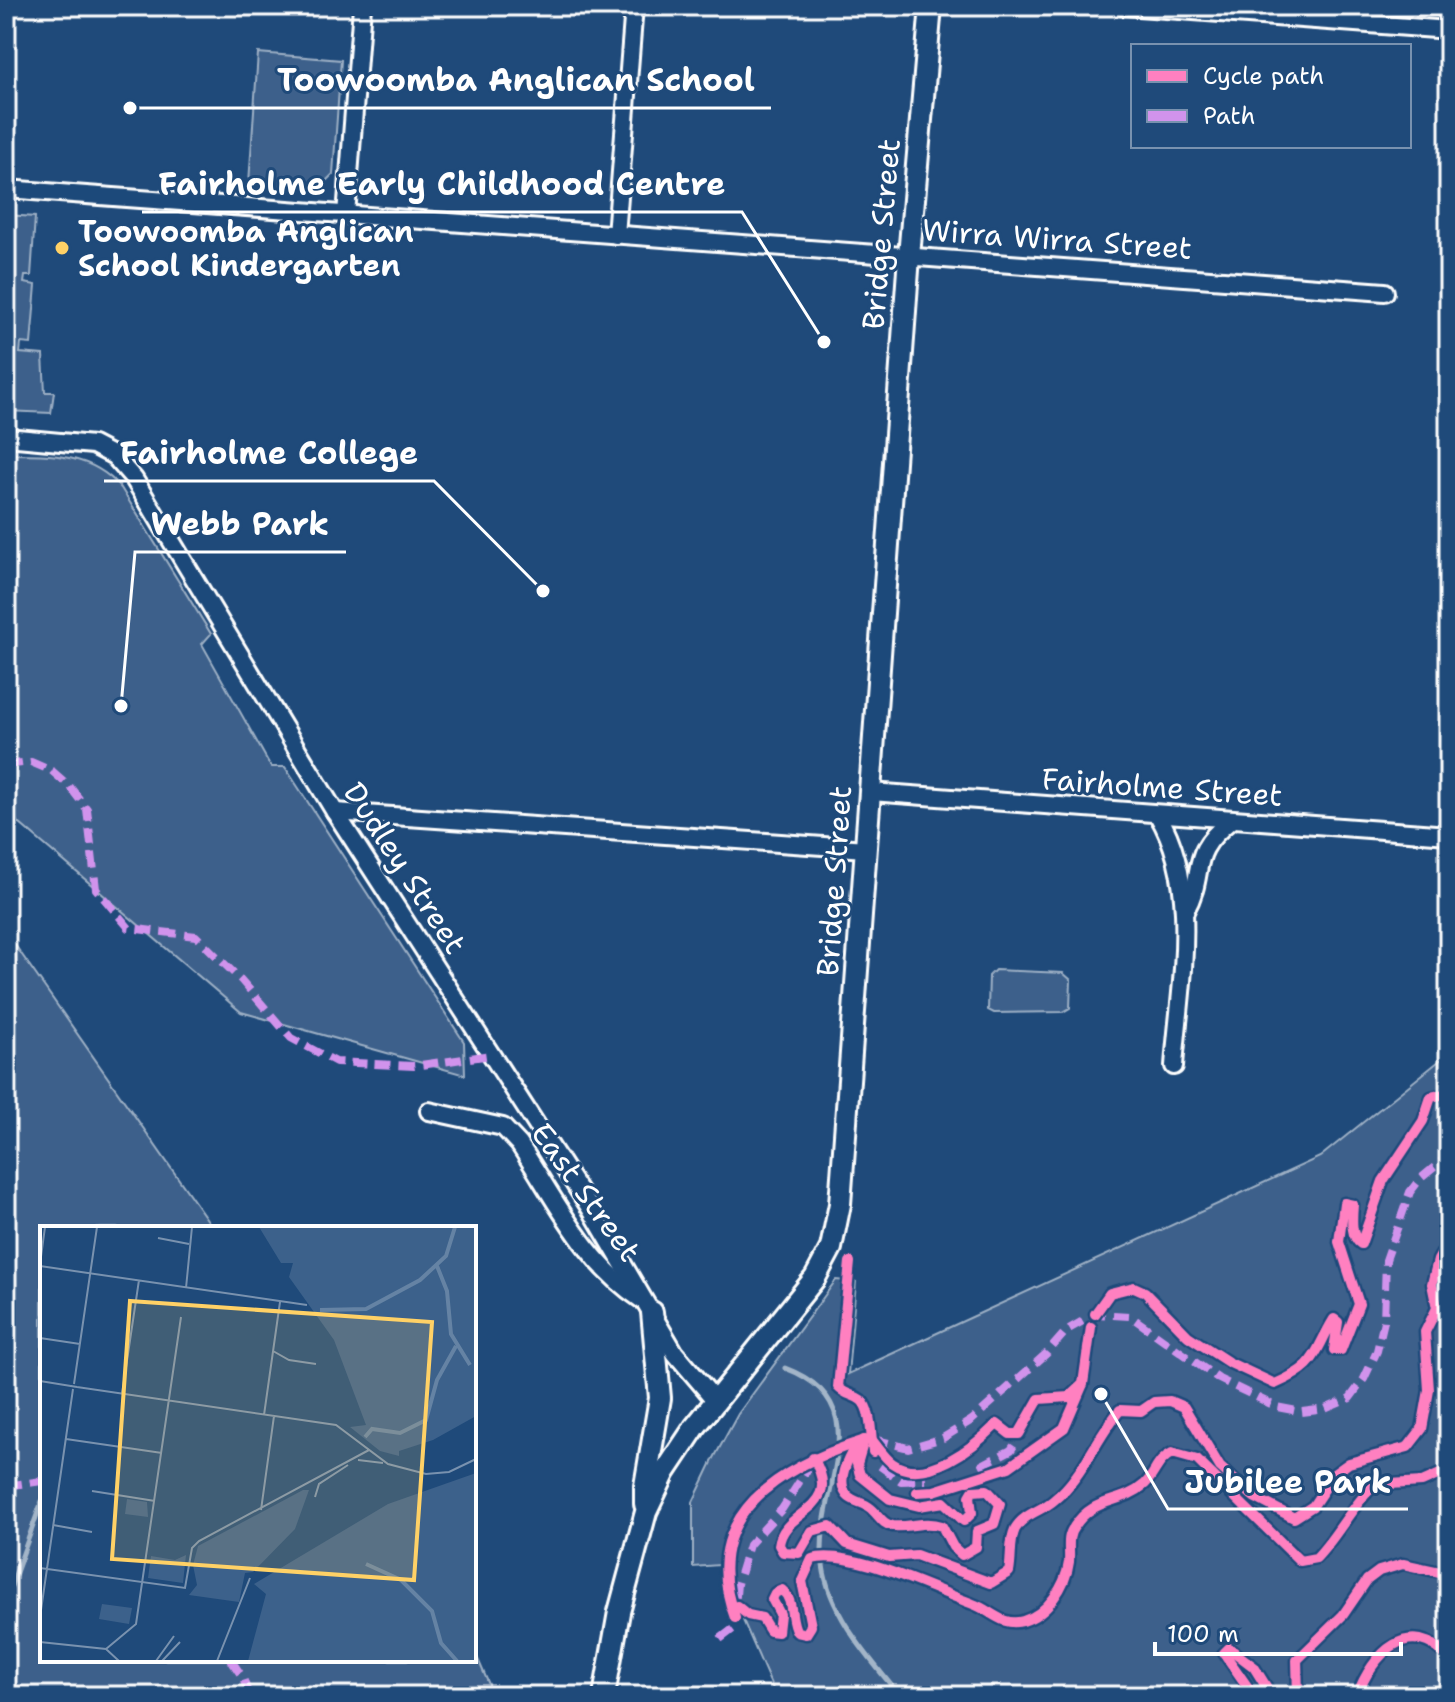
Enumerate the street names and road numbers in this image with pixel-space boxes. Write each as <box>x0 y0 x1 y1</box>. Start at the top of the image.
street label: Bridge Street <box>852 137 910 331</box>
street label: Wirra Wirra Street <box>921 209 1193 269</box>
street label: Fairholme Street <box>1040 758 1284 816</box>
street label: Dudley Street <box>334 774 476 962</box>
street label: Bridge Street <box>807 784 861 978</box>
street label: East Street <box>522 1114 650 1270</box>

